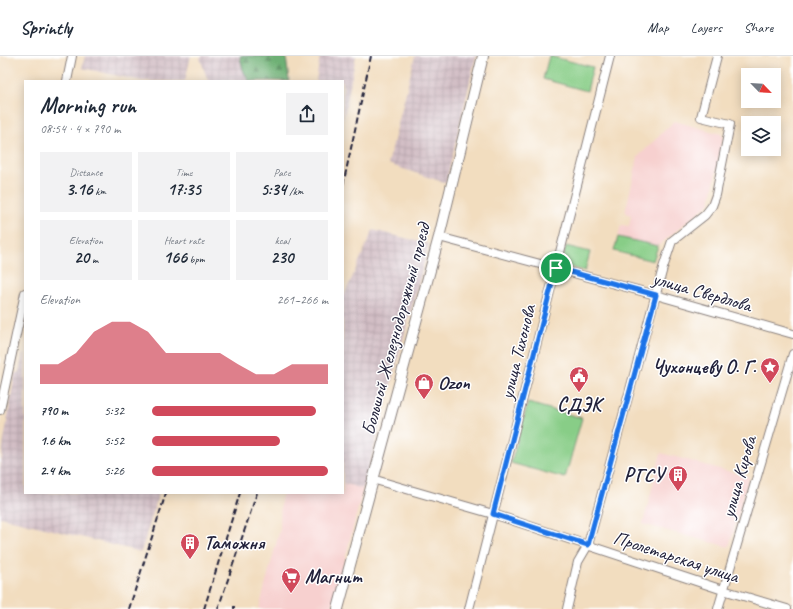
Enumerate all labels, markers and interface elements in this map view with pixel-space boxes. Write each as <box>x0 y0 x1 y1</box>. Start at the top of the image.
text: Sprintly <box>20 16 72 40</box>
text: Map <box>647 19 669 36</box>
text: Layers <box>691 19 722 36</box>
text: Share <box>744 19 773 36</box>
north arrow <box>741 68 781 108</box>
map controls <box>741 68 781 156</box>
text: Morning run <box>40 92 136 120</box>
button: share <box>286 93 328 135</box>
button: layers <box>741 116 781 156</box>
text: 08:54 · 4 × 790 m <box>40 121 121 137</box>
text: Distance <box>70 165 102 179</box>
text: Time <box>176 165 192 179</box>
text: Pace <box>274 165 290 179</box>
text: 3.16 <box>66 179 93 200</box>
text: 17:35 <box>167 179 201 200</box>
text: 5:34 <box>260 179 287 200</box>
text: km <box>93 184 106 198</box>
text: /km <box>287 184 304 198</box>
street label: Большой Железнодорожный проезд <box>356 218 436 437</box>
text: Elevation <box>69 233 103 247</box>
text: Heart rate <box>164 233 204 247</box>
text: kcal <box>275 233 289 247</box>
text: 20 <box>74 247 89 268</box>
text: 166 <box>163 247 187 268</box>
text: 230 <box>271 247 293 268</box>
pin <box>539 251 573 285</box>
text: m <box>89 252 98 266</box>
text: bpm <box>187 252 205 266</box>
icon: arrive <box>545 257 567 279</box>
street label: улица Свердлова <box>649 266 756 318</box>
text: Elevation <box>40 292 80 308</box>
text: 261–266 m <box>277 292 328 308</box>
street label: улица Тихонова <box>494 301 542 403</box>
place label: Чухонцеву О. Г. <box>652 355 756 379</box>
place icon: Чухонцеву О. Г. <box>759 356 781 384</box>
public building icon: СДЭК <box>568 365 590 393</box>
place label: Ozon <box>438 371 470 395</box>
shop icon: Ozon <box>413 372 435 400</box>
place label: СДЭК <box>557 393 605 417</box>
text: 790 m <box>40 403 68 419</box>
text: 5:32 <box>104 403 124 419</box>
street label: улица Кирова <box>716 431 763 522</box>
text: 1.6 km <box>40 433 71 449</box>
text: 5:52 <box>104 433 124 449</box>
text: 2.4 km <box>40 463 70 479</box>
text: 5:26 <box>104 463 124 479</box>
place label: РГСУ <box>624 463 668 487</box>
building icon: РГСУ <box>667 464 689 492</box>
street label: Пролетарская улица <box>610 526 743 589</box>
place label: Таможня <box>204 531 266 555</box>
building icon: Таможня <box>179 532 201 560</box>
place label: Магнит <box>305 565 363 589</box>
supermarket icon: Магнит <box>280 566 302 594</box>

